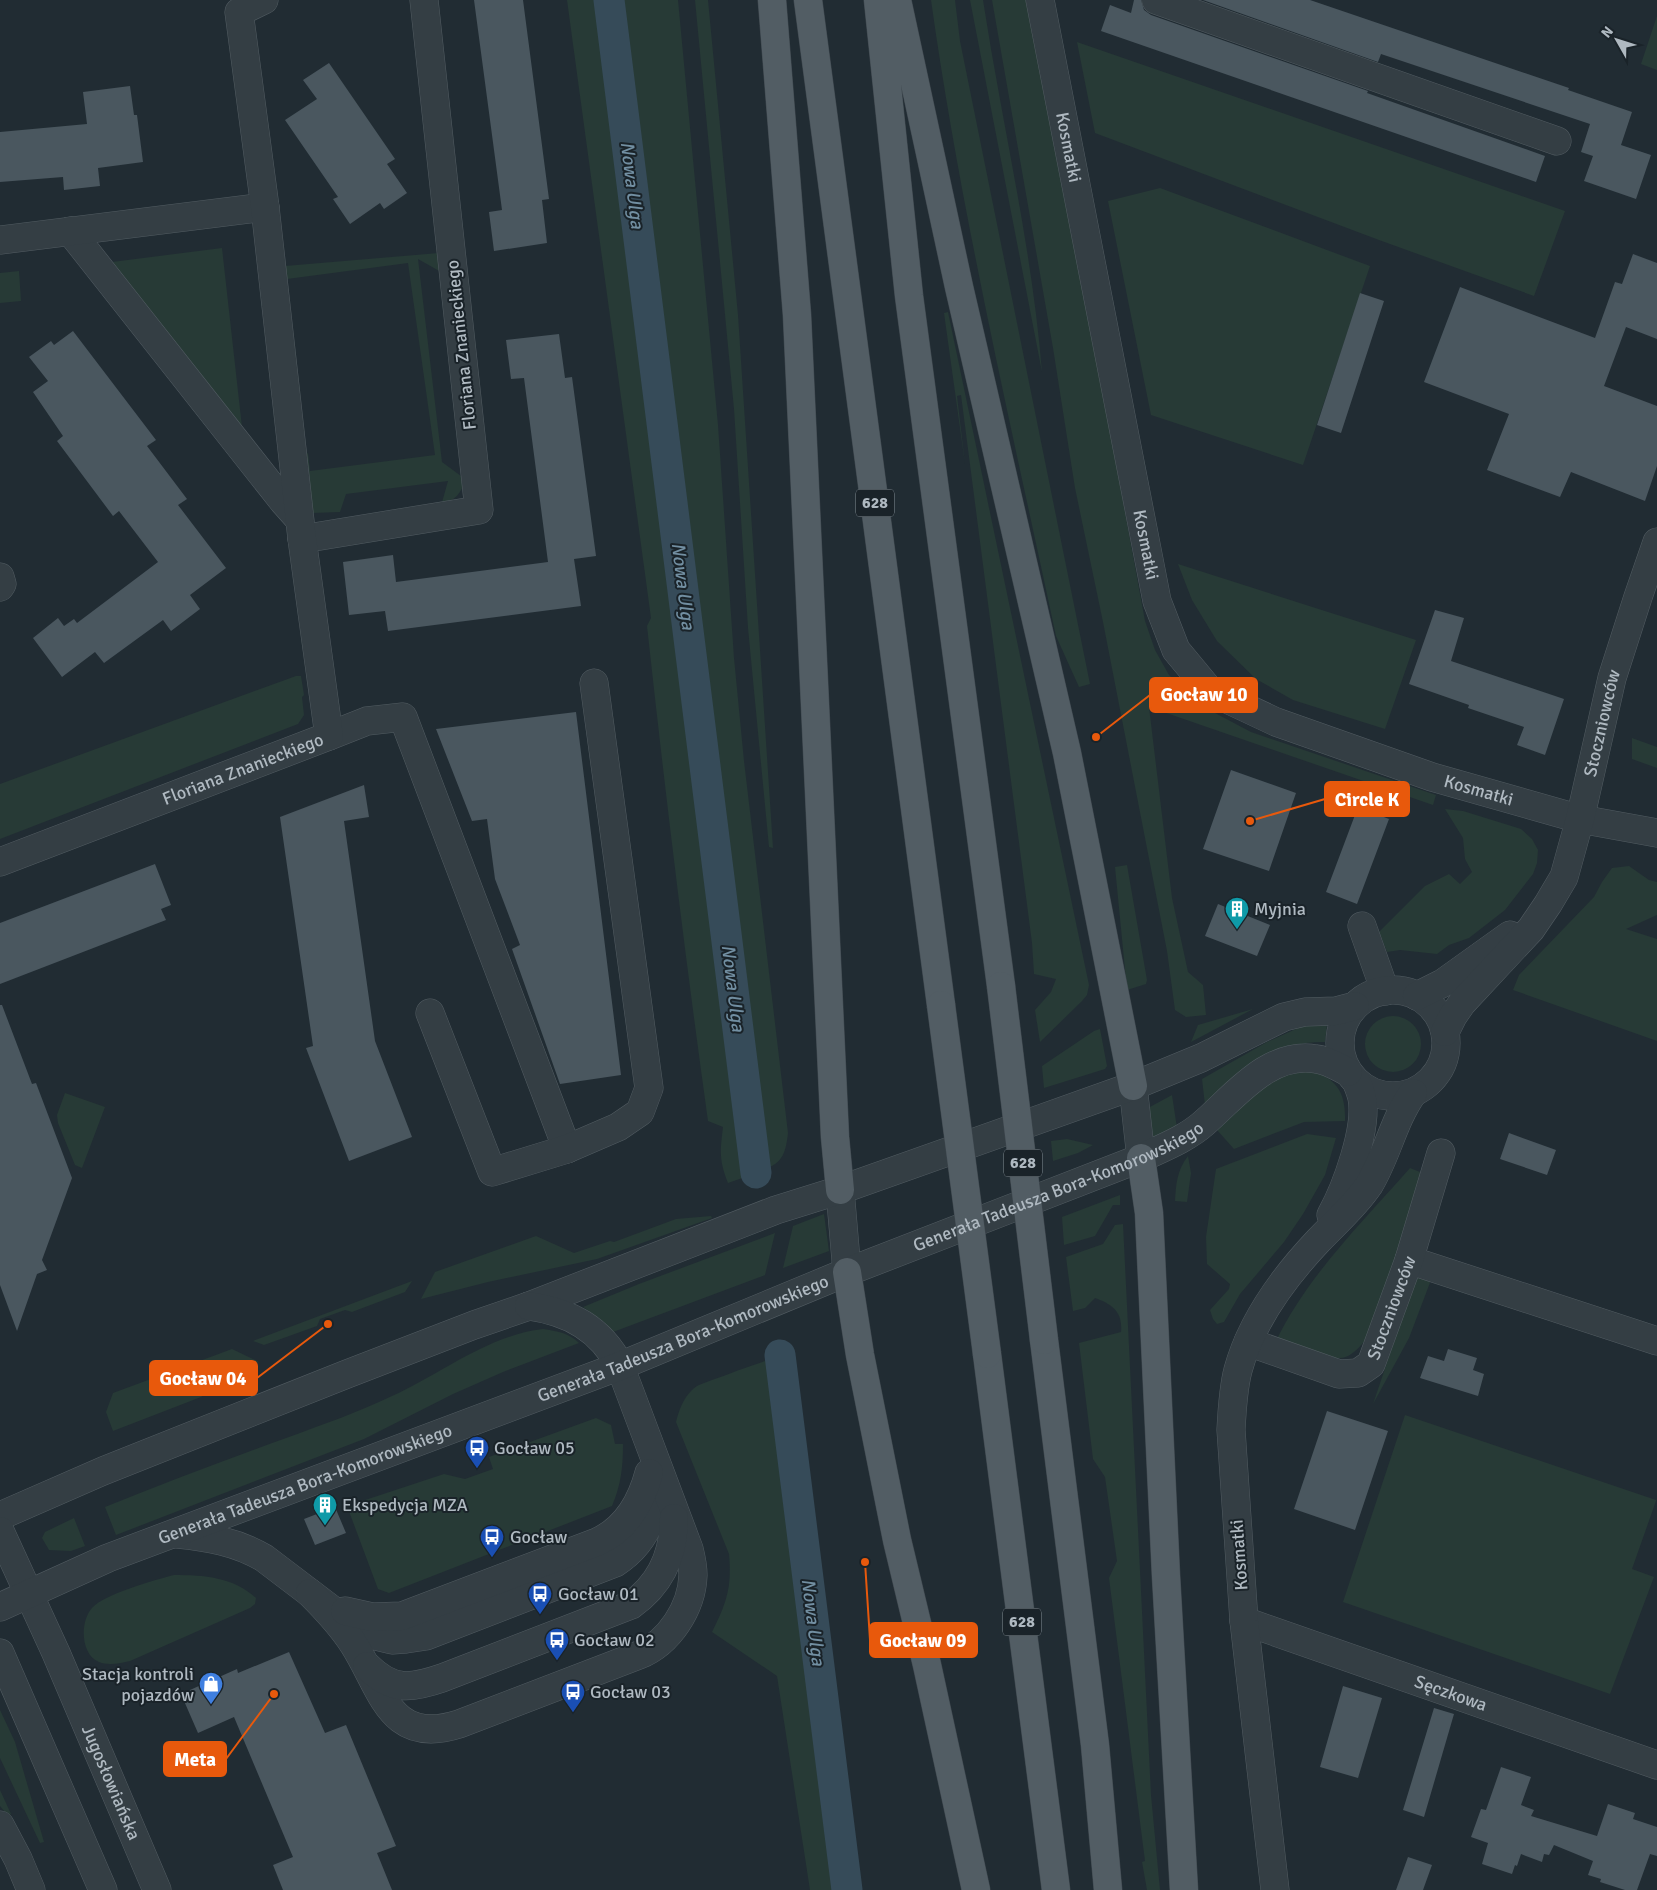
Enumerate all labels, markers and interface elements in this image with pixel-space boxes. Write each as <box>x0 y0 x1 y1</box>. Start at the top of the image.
north arrow <box>1592 15 1642 65</box>
text: N <box>1598 23 1617 41</box>
street label: Kosmatki <box>1051 110 1086 184</box>
water label: Nowa Ulga <box>615 140 649 231</box>
street label: Floriana Znanieckiego <box>441 259 481 431</box>
road number: 628 <box>856 489 894 516</box>
street label: Kosmatki <box>1128 508 1164 582</box>
water label: Nowa Ulga <box>666 541 700 632</box>
street label: Stoczniowców <box>1579 667 1625 779</box>
callout: Gocław 10 <box>1150 678 1257 712</box>
text: Gocław 10 <box>1161 683 1247 707</box>
street label: Floriana Znanieckiego <box>159 728 327 810</box>
street label: Kosmatki <box>1442 770 1516 811</box>
callout: Circle K <box>1325 782 1409 816</box>
text: Circle K <box>1335 788 1400 812</box>
building icon: Myjnia <box>1224 896 1250 930</box>
place label: Myjnia <box>1254 898 1306 920</box>
water label: Nowa Ulga <box>716 943 750 1034</box>
street label: Generała Tadeusza Bora-Komorowskiego <box>910 1117 1208 1256</box>
road number: 628 <box>1004 1150 1042 1176</box>
street label: Stoczniowców <box>1362 1253 1421 1363</box>
street label: Generała Tadeusza Bora-Komorowskiego <box>534 1270 832 1407</box>
callout: Gocław 04 <box>150 1361 257 1395</box>
text: Gocław 04 <box>160 1367 246 1391</box>
street label: Generała Tadeusza Bora-Komorowskiego <box>155 1419 455 1549</box>
bus stop icon: Gocław 05 <box>464 1435 490 1469</box>
place label: Gocław 05 <box>494 1437 575 1459</box>
building icon: Ekspedycja MZA <box>312 1492 338 1526</box>
place label: Ekspedycja MZA <box>342 1494 468 1516</box>
street label: Kosmatki <box>1226 1519 1252 1591</box>
bus stop icon: Gocław <box>479 1524 505 1558</box>
place label: Gocław <box>510 1526 567 1548</box>
water label: Nowa Ulga <box>796 1577 830 1668</box>
bus stop icon: Gocław 01 <box>527 1581 553 1615</box>
place label: Gocław 01 <box>558 1583 639 1605</box>
road number: 628 <box>1003 1608 1041 1635</box>
callout: Gocław 09 <box>870 1623 977 1657</box>
bus stop icon: Gocław 02 <box>544 1627 570 1661</box>
place label: Gocław 02 <box>574 1629 655 1651</box>
text: Gocław 09 <box>880 1629 966 1653</box>
place label: Stacja kontroli pojazdów <box>82 1663 194 1706</box>
street label: Sęczkowa <box>1412 1670 1490 1716</box>
shop icon: Stacja kontroli pojazdów <box>198 1671 224 1705</box>
bus stop icon: Gocław 03 <box>560 1679 586 1713</box>
place label: Gocław 03 <box>590 1681 671 1703</box>
street label: Jugosłowiańska <box>77 1722 145 1843</box>
callout: Meta <box>164 1742 226 1776</box>
text: Meta <box>174 1748 216 1772</box>

